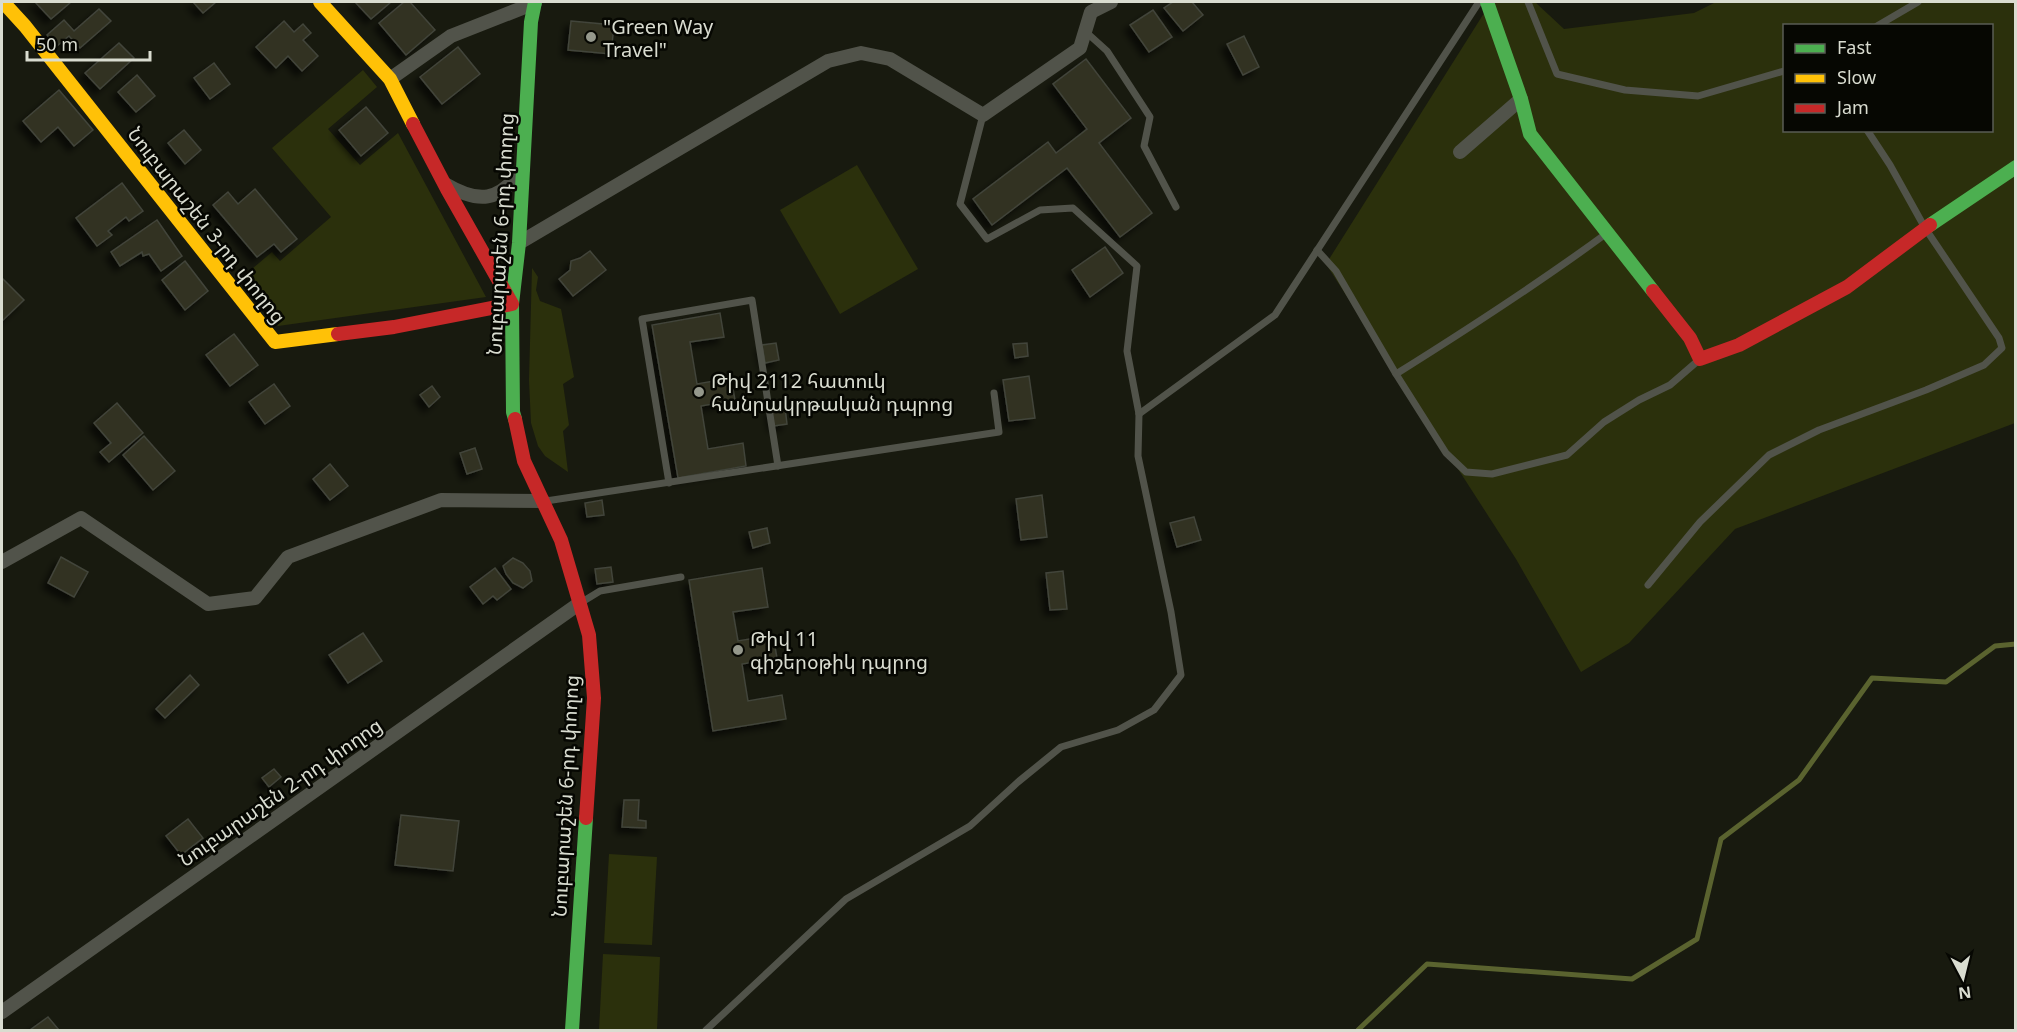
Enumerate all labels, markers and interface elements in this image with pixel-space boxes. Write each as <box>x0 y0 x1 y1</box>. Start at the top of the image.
place label: "Green Way Travel" <box>603 13 714 63</box>
scale bar <box>27 24 150 62</box>
legend <box>1783 24 1993 132</box>
marker: "Green Way Travel" <box>584 30 598 44</box>
text: 50 m <box>36 32 78 56</box>
text: Fast <box>1837 35 1872 59</box>
text: Slow <box>1837 65 1876 89</box>
text: Jam <box>1835 95 1869 119</box>
street label: Նուբարաշեն 6-րդ փողոց <box>480 112 520 356</box>
street label: Նուբարաշեն 3-րդ փողոց <box>122 121 292 329</box>
place label: Թիվ 2112 հատուկ հանրակրթական դպրոց <box>711 367 953 417</box>
marker: Թիվ 2112 հատուկ հանրակրթական դպրոց <box>692 385 706 399</box>
place label: Թիվ 11 գիշերօթիկ դպրոց <box>750 625 928 675</box>
marker: Թիվ 11 գիշերօթիկ դպրոց <box>731 643 745 657</box>
street label: Նուբարաշեն 6-րդ փողոց <box>545 674 585 918</box>
street label: Նուբարաշեն 2-րդ փողոց <box>173 711 387 873</box>
north arrow <box>1933 948 1993 1008</box>
text: N <box>1957 981 1973 1005</box>

